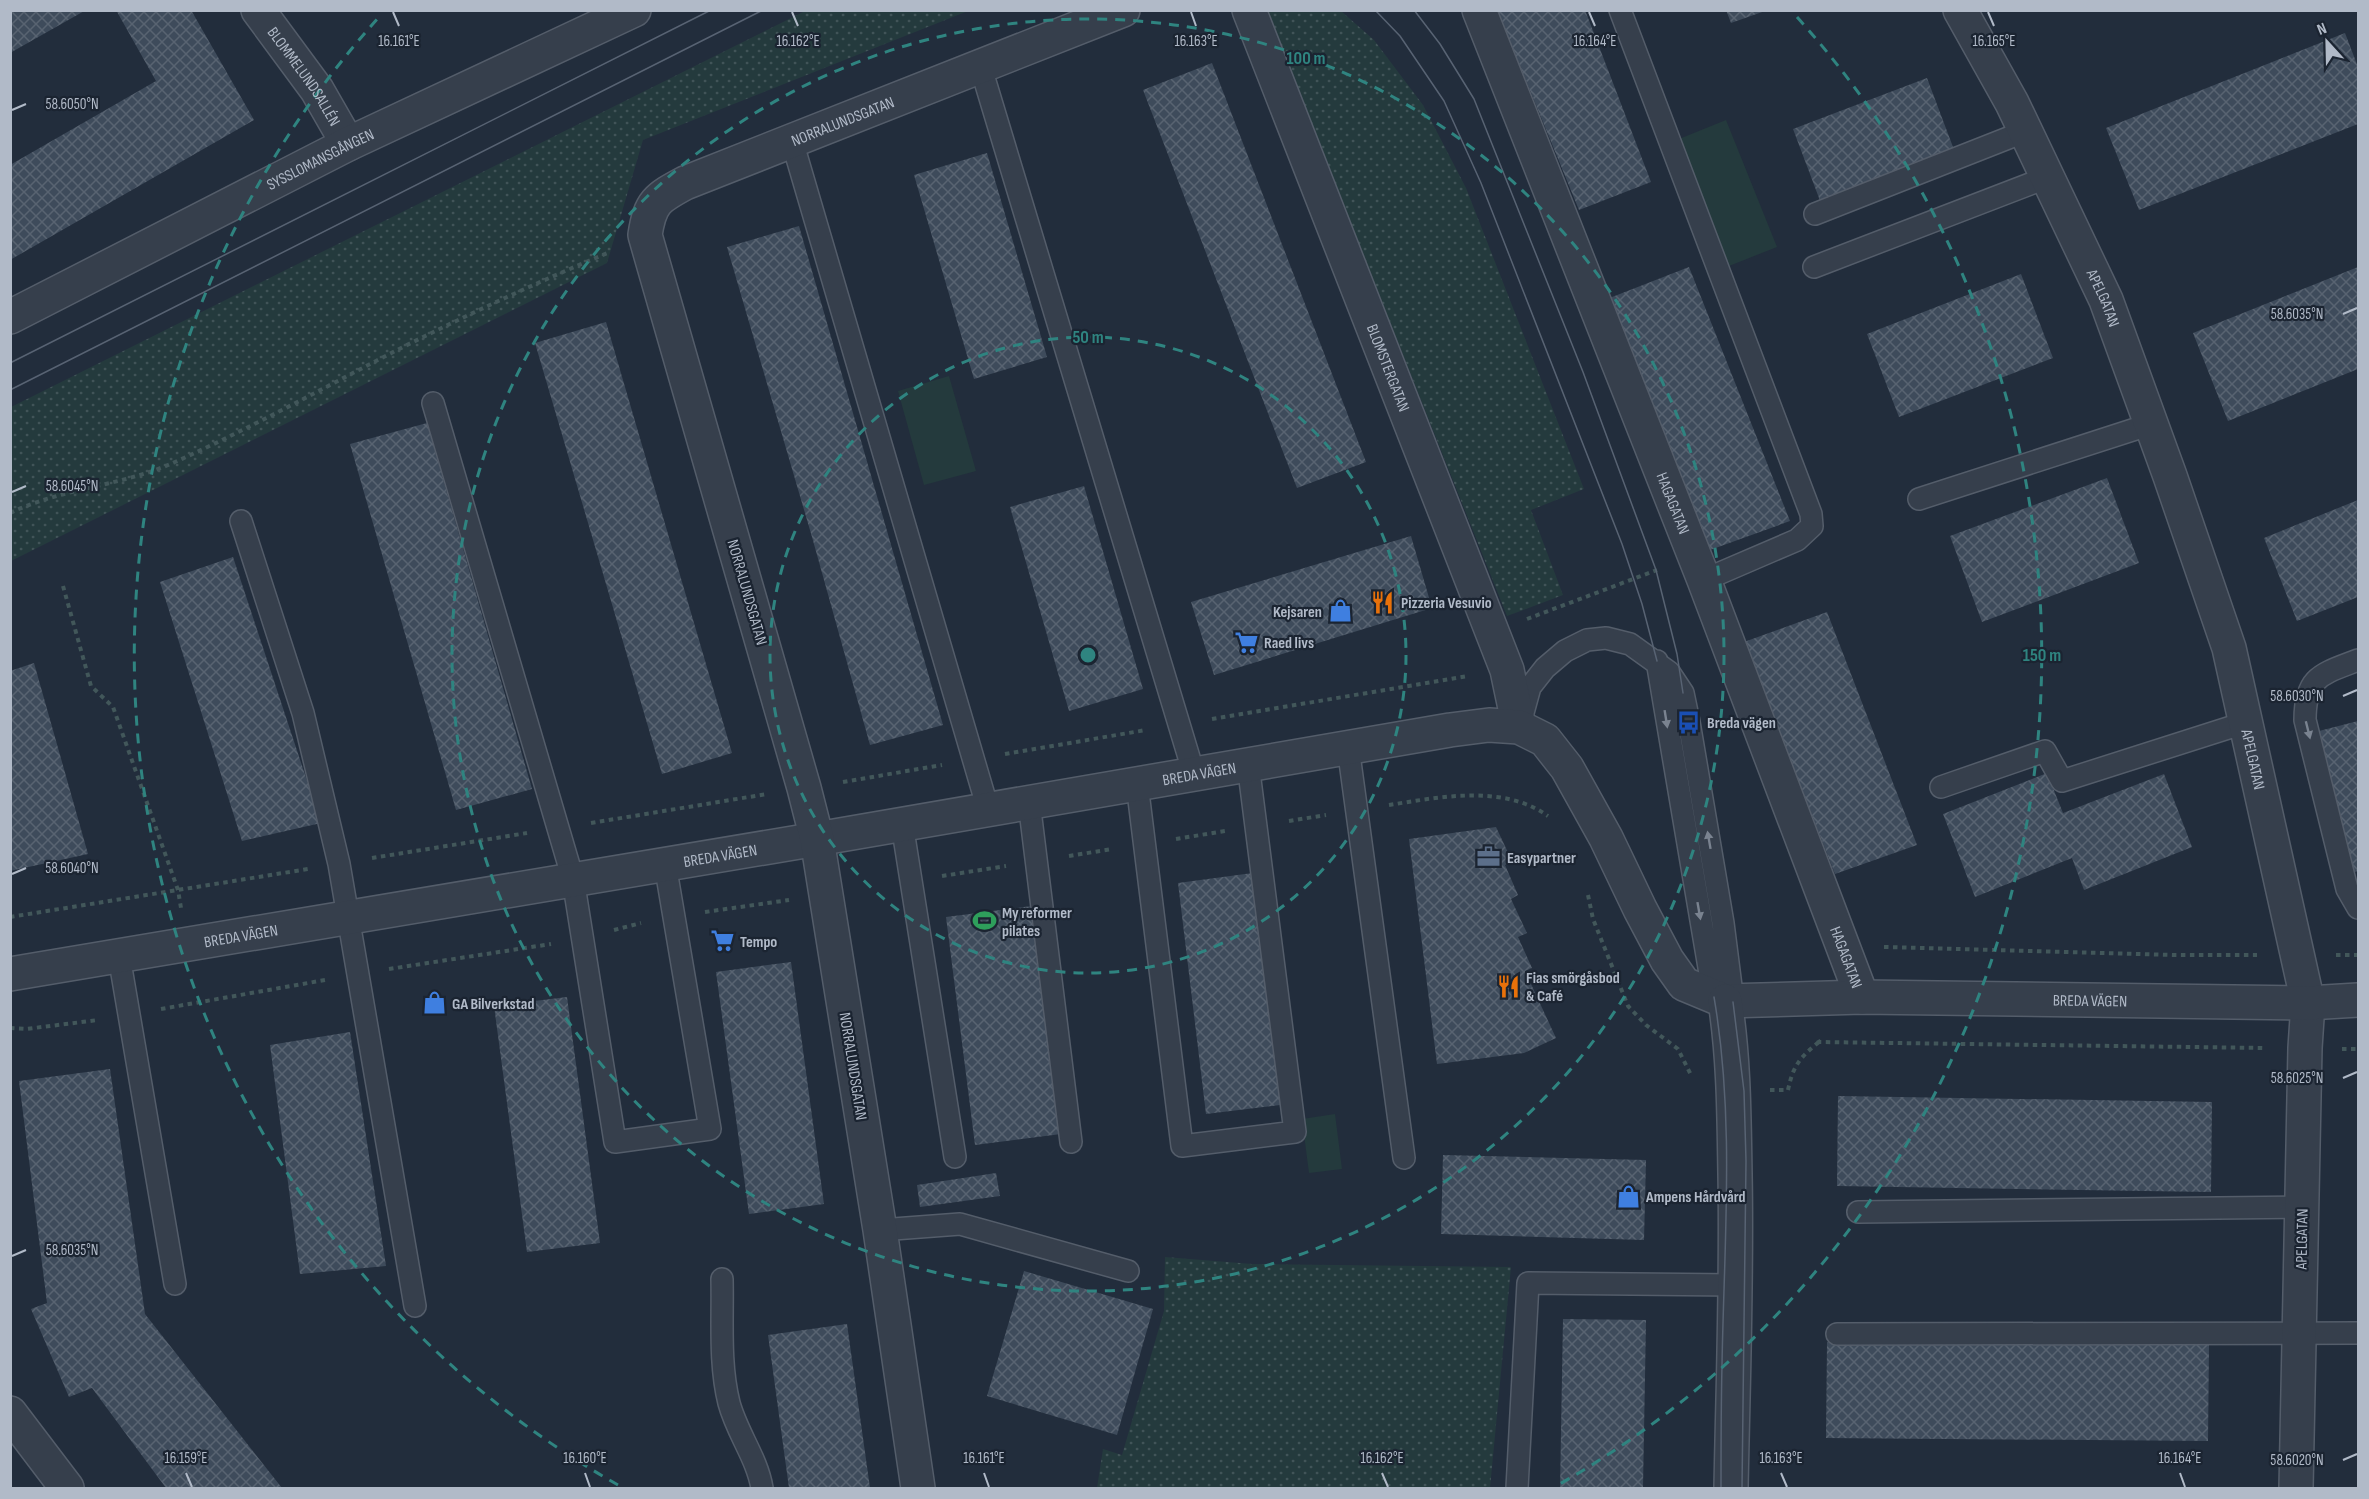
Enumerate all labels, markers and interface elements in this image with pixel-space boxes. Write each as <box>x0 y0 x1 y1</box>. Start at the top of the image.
north arrow <box>2297 12 2357 72</box>
text: N <box>2314 19 2329 40</box>
street label: BLOMMELUNDSALLÉN <box>263 24 344 130</box>
text: 16.161°E <box>378 32 420 51</box>
text: 16.162°E <box>776 32 820 51</box>
text: 16.163°E <box>1174 32 1218 51</box>
text: 16.164°E <box>1574 32 1616 51</box>
text: 16.165°E <box>1973 32 2015 51</box>
text: 100 m <box>1287 48 1326 69</box>
street label: NORRALUNDSGATAN <box>789 93 897 151</box>
text: 58.6050°N <box>45 95 99 114</box>
street label: SYSSLOMANSGÅNGEN <box>264 125 377 195</box>
street label: APELGATAN <box>2081 266 2123 330</box>
text: 58.6035°N <box>2271 305 2323 324</box>
street label: BLOMSTERGATAN <box>1362 322 1413 415</box>
text: 50 m <box>1072 327 1104 348</box>
street label: HAGAGATAN <box>1651 470 1693 537</box>
text: 58.6045°N <box>46 477 98 496</box>
street label: NORRALUNDSGATAN <box>722 537 771 647</box>
restaurant icon: Pizzeria Vesuvio <box>1370 589 1396 615</box>
place label: Pizzeria Vesuvio <box>1401 594 1492 613</box>
shop icon: Kejsaren <box>1327 598 1353 624</box>
place label: Kejsaren <box>1273 603 1322 622</box>
supermarket icon: Raed livs <box>1233 629 1259 655</box>
place label: Raed livs <box>1264 634 1314 653</box>
centre of rings <box>1078 645 1098 665</box>
text: 150 m <box>2023 645 2061 666</box>
text: 58.6030°N <box>2270 687 2324 706</box>
bus stop icon: Breda vägen <box>1676 709 1702 735</box>
one-way arrow <box>1662 710 1671 729</box>
place label: Breda vägen <box>1707 714 1776 733</box>
one-way arrow <box>2303 721 2313 739</box>
street label: APELGATAN <box>2236 727 2268 791</box>
street label: BREDA VÄGEN <box>1161 759 1238 790</box>
one-way arrow <box>1704 830 1713 849</box>
street label: BREDA VÄGEN <box>682 841 759 872</box>
office icon: Easypartner <box>1476 844 1502 870</box>
place label: Easypartner <box>1507 849 1576 868</box>
text: 58.6040°N <box>45 859 99 878</box>
one-way arrow <box>1695 902 1704 921</box>
place label: My reformer pilates <box>1002 904 1072 941</box>
sports icon: My reformer pilates <box>971 908 997 934</box>
street label: BREDA VÄGEN <box>203 921 279 952</box>
street label: HAGAGATAN <box>1825 924 1866 991</box>
supermarket icon: Tempo <box>709 928 735 954</box>
place label: Tempo <box>740 933 777 952</box>
place label: Fias smörgåsbod & Café <box>1526 969 1620 1006</box>
restaurant icon: Fias smörgåsbod & Café <box>1495 973 1521 999</box>
shop icon: GA Bilverkstad <box>421 990 447 1016</box>
street label: BREDA VÄGEN <box>2053 992 2127 1012</box>
place label: GA Bilverkstad <box>452 995 534 1014</box>
street label: NORRALUNDSGATAN <box>835 1011 870 1122</box>
text: 58.6025°N <box>2271 1069 2323 1088</box>
shop icon: Ampens Hårdvård <box>1615 1183 1641 1209</box>
place label: Ampens Hårdvård <box>1645 1188 1746 1207</box>
street label: APELGATAN <box>2292 1208 2313 1271</box>
text: 58.6035°N <box>46 1241 98 1260</box>
text: 16.159°E <box>164 1449 208 1468</box>
text: 16.160°E <box>563 1449 607 1468</box>
text: 16.161°E <box>963 1449 1005 1468</box>
text: 16.162°E <box>1360 1449 1404 1468</box>
text: 16.163°E <box>1759 1449 1803 1468</box>
text: 16.164°E <box>2159 1449 2201 1468</box>
text: 58.6020°N <box>2270 1451 2324 1470</box>

